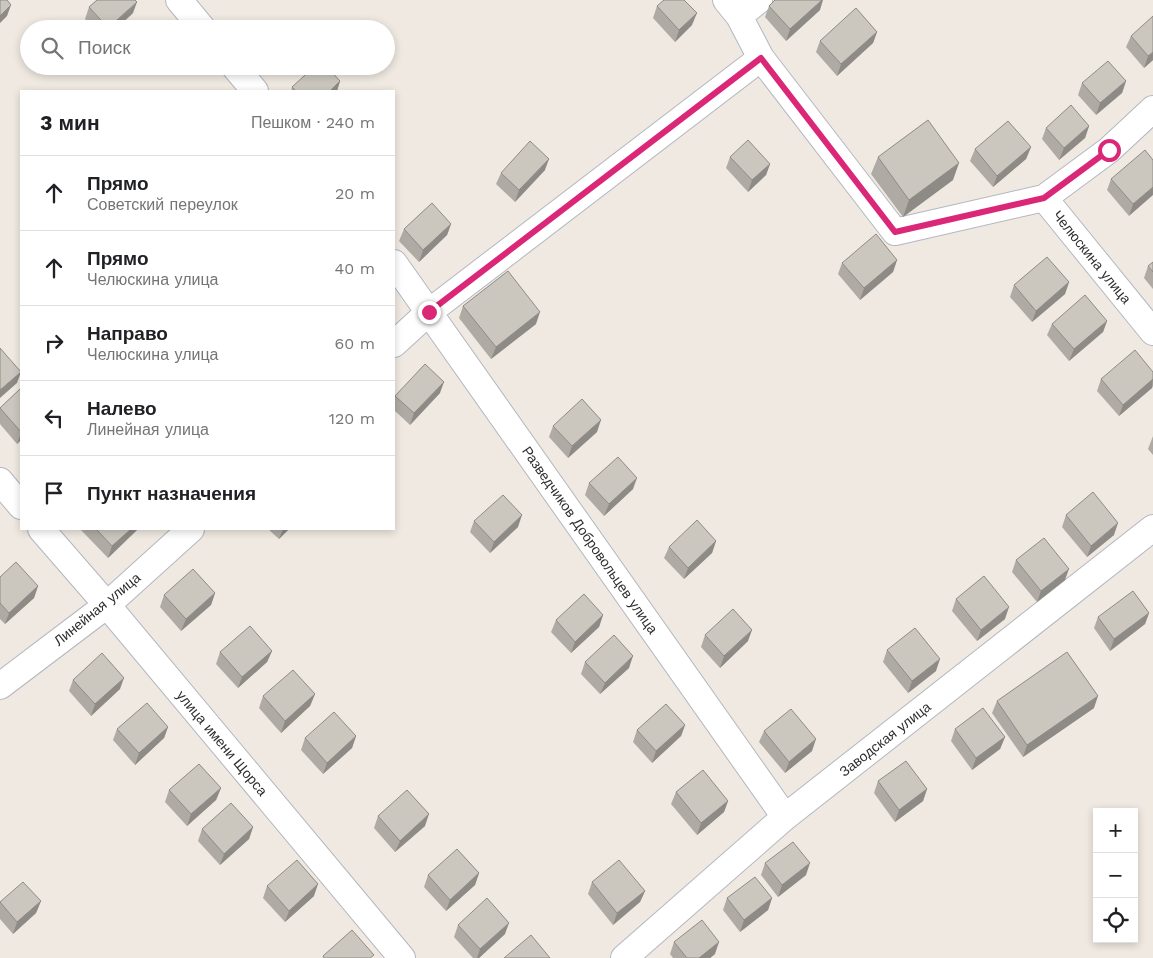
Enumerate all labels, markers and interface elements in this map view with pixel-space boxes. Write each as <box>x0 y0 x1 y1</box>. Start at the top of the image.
search box <box>20 20 395 75</box>
icon: search <box>38 34 66 62</box>
text: Поиск <box>78 36 131 59</box>
text: 3 мин <box>40 110 100 135</box>
text: Пешком · 240 m <box>251 113 375 132</box>
route start <box>1098 139 1121 162</box>
text: Прямо <box>87 172 149 195</box>
icon: ahead <box>40 179 68 207</box>
text: 20 m <box>335 184 375 203</box>
text: Советский переулок <box>87 195 238 214</box>
street label: Челюскина улица <box>1050 207 1135 307</box>
text: Прямо <box>87 247 149 270</box>
icon: ahead <box>40 254 68 282</box>
text: 40 m <box>335 259 375 278</box>
text: Челюскина улица <box>87 270 218 289</box>
route end <box>418 301 441 324</box>
text: Направо <box>87 322 168 345</box>
icon: right <box>40 329 68 357</box>
text: 60 m <box>335 334 375 353</box>
text: Челюскина улица <box>87 345 218 364</box>
text: Налево <box>87 397 157 420</box>
icon: left <box>40 404 68 432</box>
text: 120 m <box>329 409 375 428</box>
text: Линейная улица <box>87 420 209 439</box>
street label: Разведчиков Добровольцев улица <box>519 443 661 637</box>
icon: arrive <box>40 479 68 507</box>
text: Пункт назначения <box>87 482 256 505</box>
street label: Линейная улица <box>50 569 144 649</box>
street label: улица имени Щорса <box>173 687 271 799</box>
street label: Заводская улица <box>836 698 934 780</box>
map controls <box>1093 808 1138 943</box>
button: + <box>1093 808 1138 853</box>
button: − <box>1093 853 1138 898</box>
button: locate <box>1093 898 1138 943</box>

